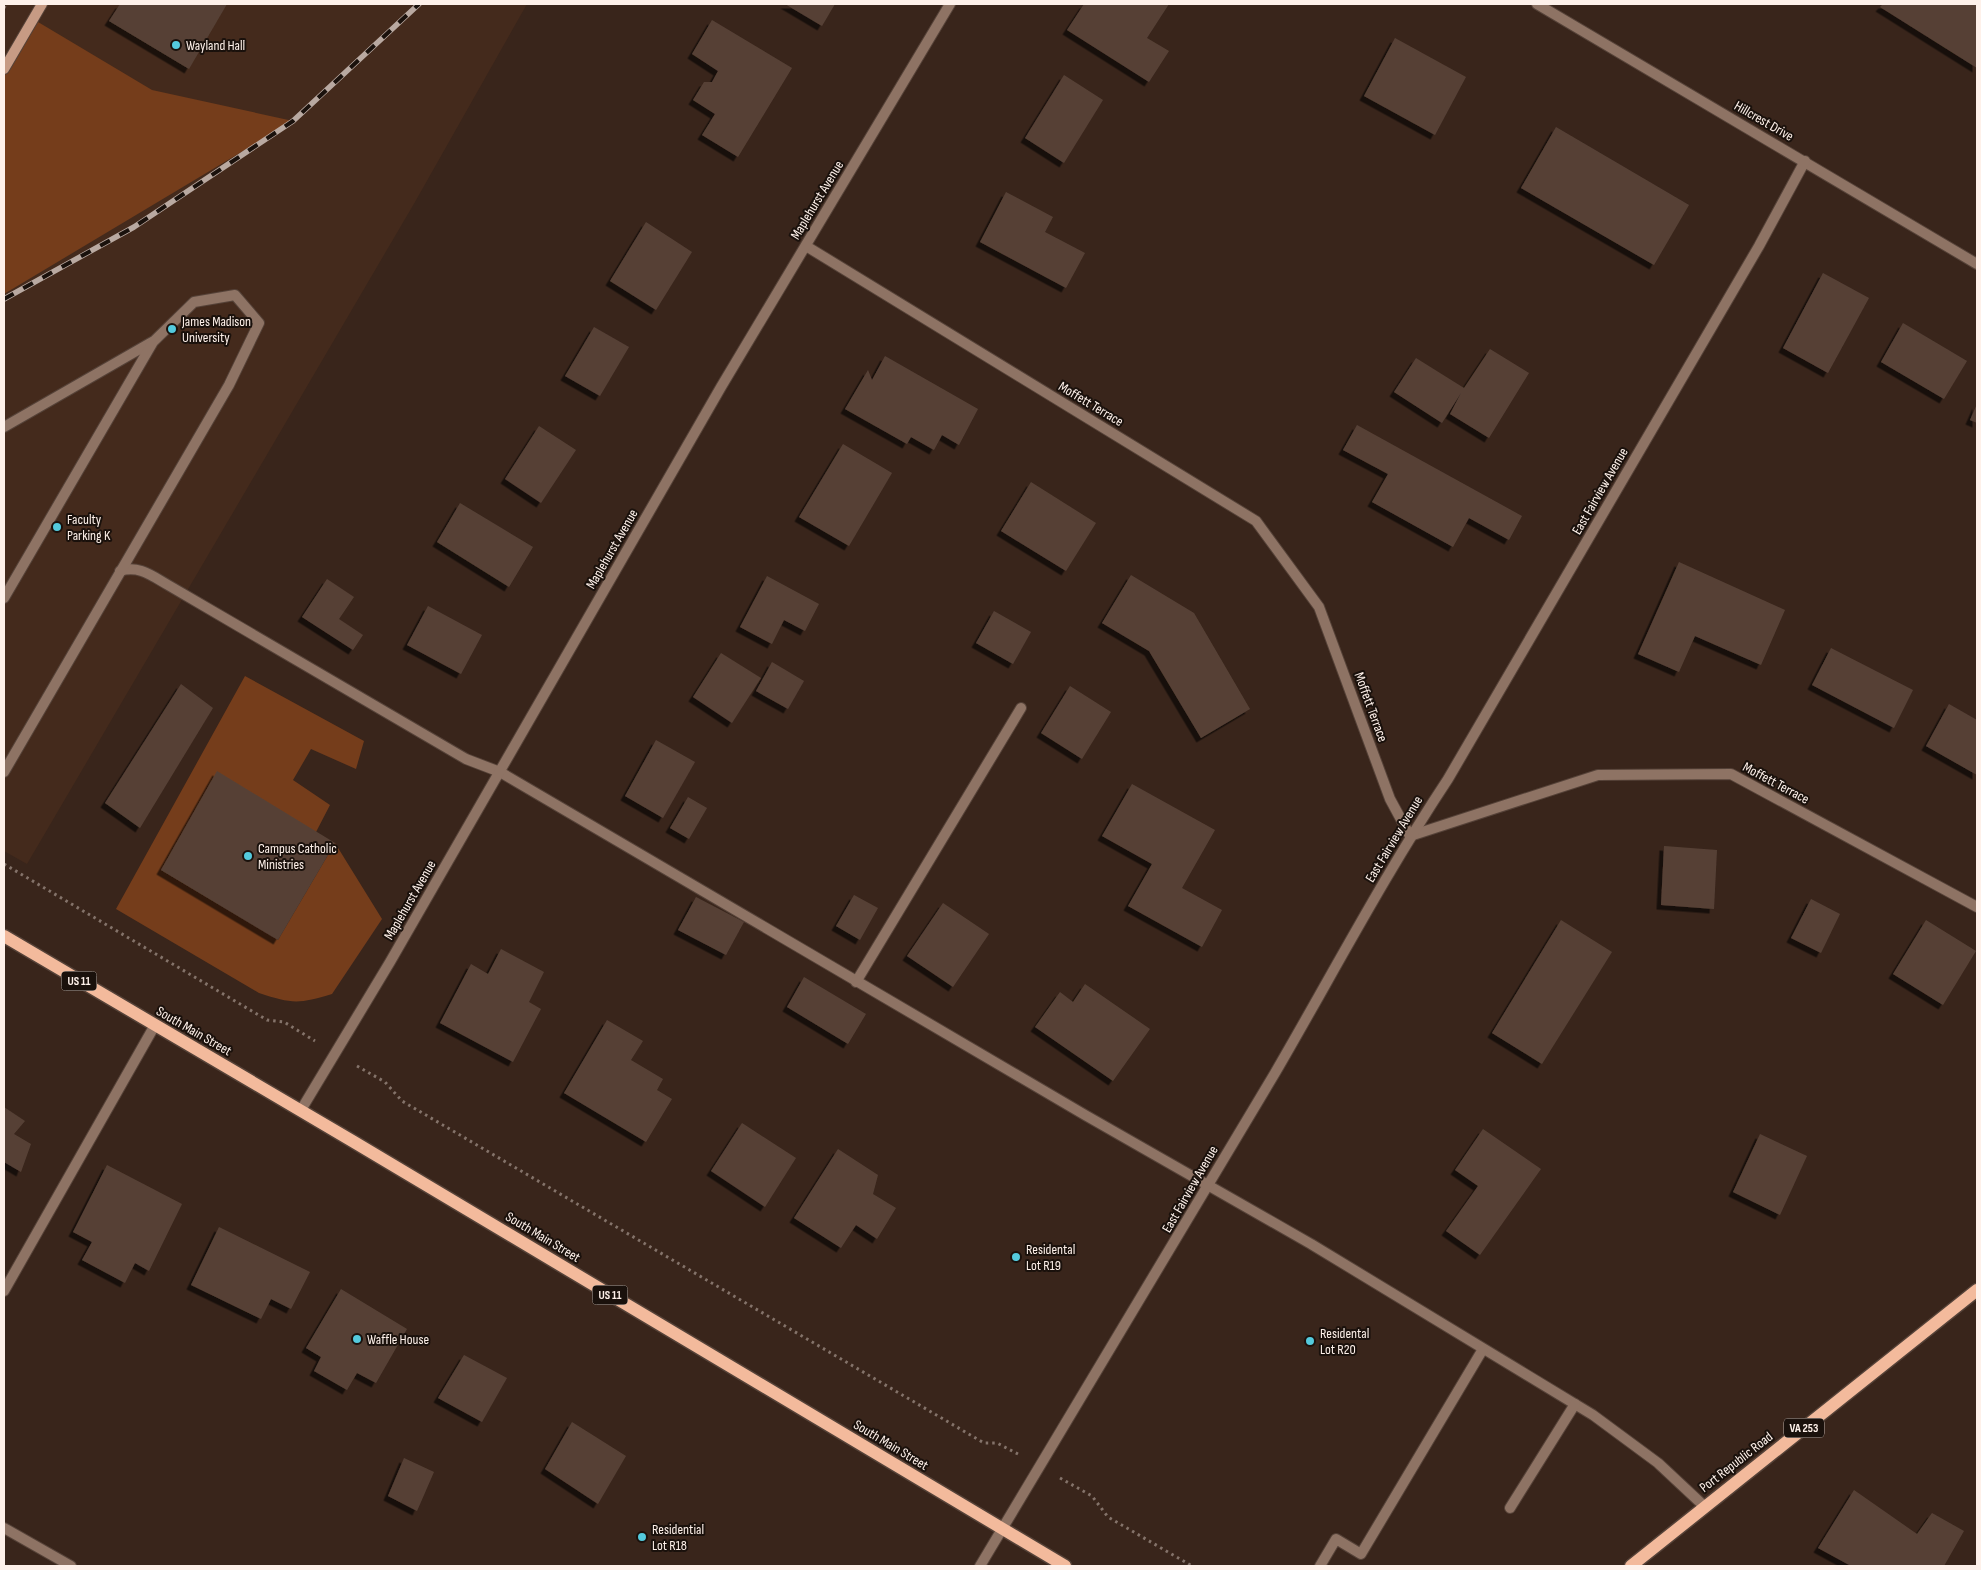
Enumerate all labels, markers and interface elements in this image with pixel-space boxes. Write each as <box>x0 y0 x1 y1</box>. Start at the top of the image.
place label: Wayland Hall <box>186 37 245 54</box>
marker: Wayland Hall <box>170 39 182 51</box>
street label: Hillcrest Drive <box>1731 97 1797 145</box>
street label: Maplehurst Avenue <box>787 157 847 243</box>
place label: James Madison University <box>181 313 251 346</box>
marker: James Madison University <box>166 323 178 335</box>
street label: Moffett Terrace <box>1055 378 1127 430</box>
street label: East Fairview Avenue <box>1568 444 1632 538</box>
street label: Maplehurst Avenue <box>582 506 642 592</box>
place label: Faculty Parking K <box>67 511 111 544</box>
marker: Faculty Parking K <box>51 521 63 533</box>
street label: Moffett Terrace <box>1351 670 1391 744</box>
street label: Moffett Terrace <box>1740 758 1812 808</box>
street label: East Fairview Avenue <box>1362 793 1426 885</box>
place label: Campus Catholic Ministries <box>258 840 337 873</box>
marker: Campus Catholic Ministries <box>242 850 254 862</box>
street label: Maplehurst Avenue <box>380 857 440 943</box>
road number: US 11 <box>62 971 96 990</box>
street label: South Main Street <box>153 1003 235 1059</box>
street label: East Fairview Avenue <box>1158 1142 1222 1236</box>
street label: South Main Street <box>503 1208 583 1266</box>
place label: Residental Lot R19 <box>1026 1241 1075 1274</box>
marker: Residental Lot R19 <box>1010 1251 1022 1263</box>
road number: US 11 <box>592 1286 628 1304</box>
place label: Residental Lot R20 <box>1320 1325 1369 1358</box>
place label: Waffle House <box>367 1331 429 1348</box>
marker: Waffle House <box>351 1333 363 1345</box>
marker: Residental Lot R20 <box>1304 1335 1316 1347</box>
street label: South Main Street <box>851 1416 931 1474</box>
road number: VA 253 <box>1784 1419 1824 1438</box>
street label: Port Republic Road <box>1696 1428 1776 1496</box>
place label: Residential Lot R18 <box>652 1521 704 1554</box>
marker: Residential Lot R18 <box>636 1531 648 1543</box>

